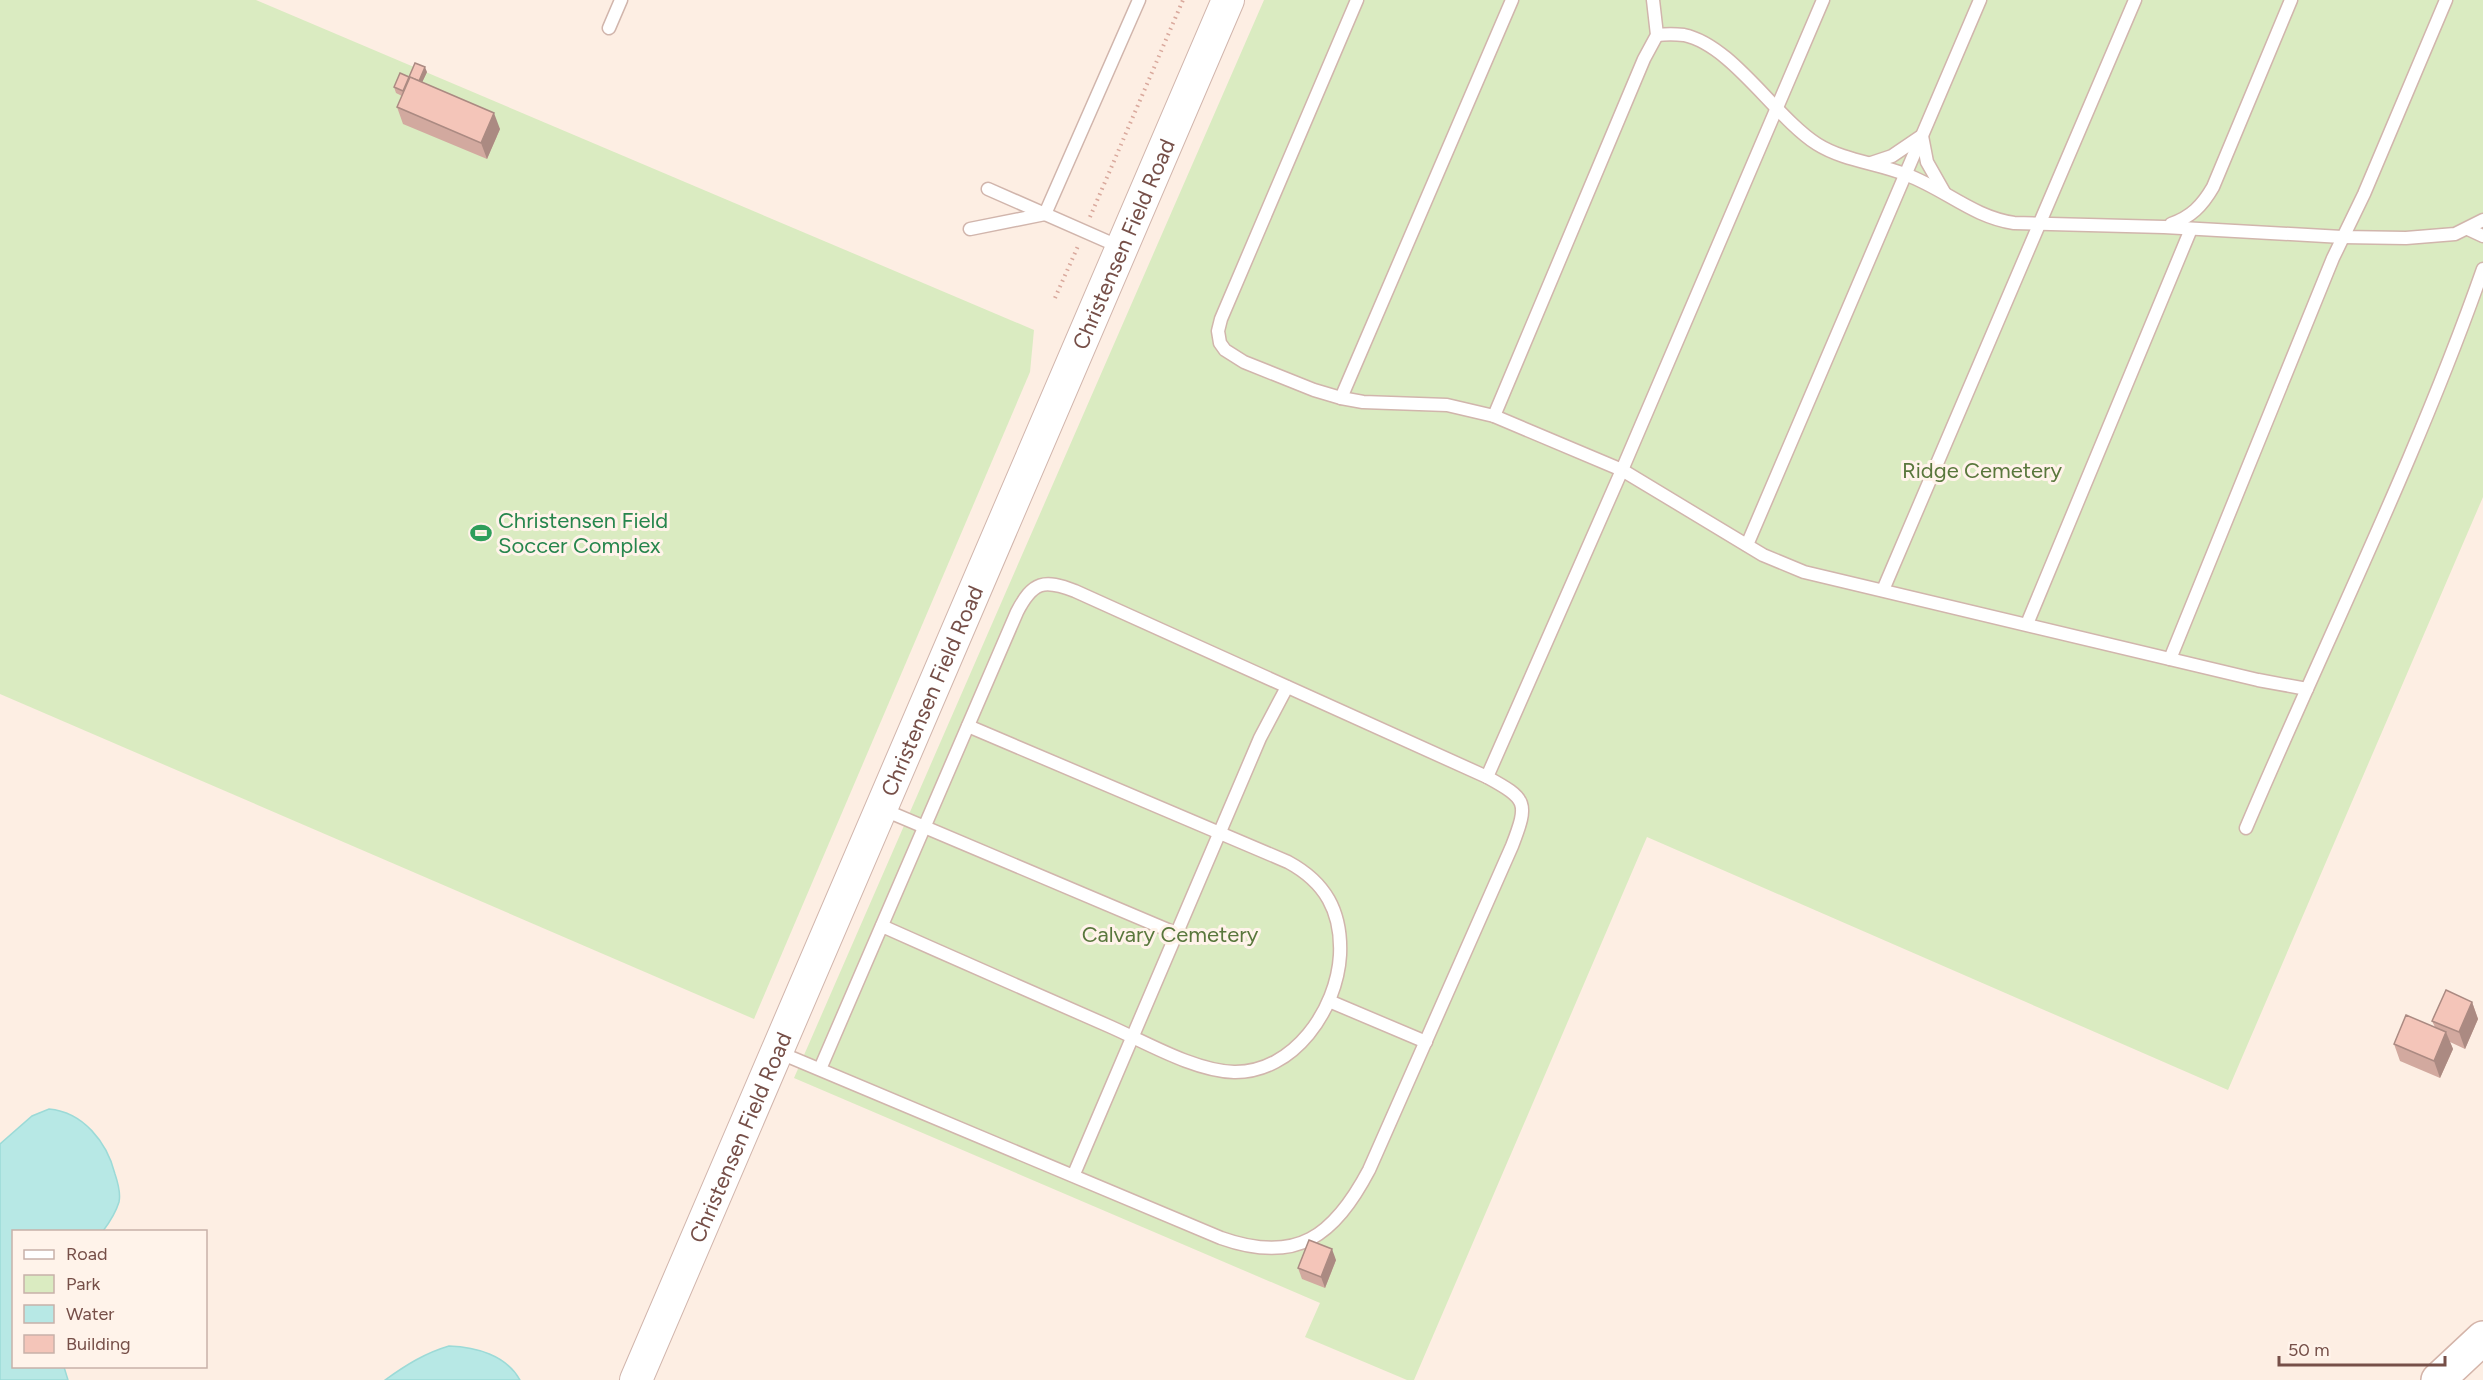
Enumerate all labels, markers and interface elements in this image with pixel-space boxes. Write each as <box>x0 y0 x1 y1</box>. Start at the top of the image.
street label: Christensen Field Road <box>1067 135 1181 354</box>
park label: Ridge Cemetery <box>1902 457 2062 484</box>
place label: Christensen Field Soccer Complex <box>498 507 668 559</box>
sports icon: Christensen Field Soccer Complex <box>469 521 493 545</box>
street label: Christensen Field Road <box>875 582 989 800</box>
park label: Calvary Cemetery <box>1082 921 1259 948</box>
street label: Christensen Field Road <box>683 1028 798 1247</box>
legend <box>12 1230 207 1368</box>
text: Road <box>66 1243 107 1265</box>
text: Park <box>66 1273 101 1295</box>
text: Water <box>66 1303 114 1325</box>
scale bar <box>2279 1329 2446 1367</box>
text: Building <box>66 1333 131 1355</box>
text: 50 m <box>2288 1339 2330 1361</box>

